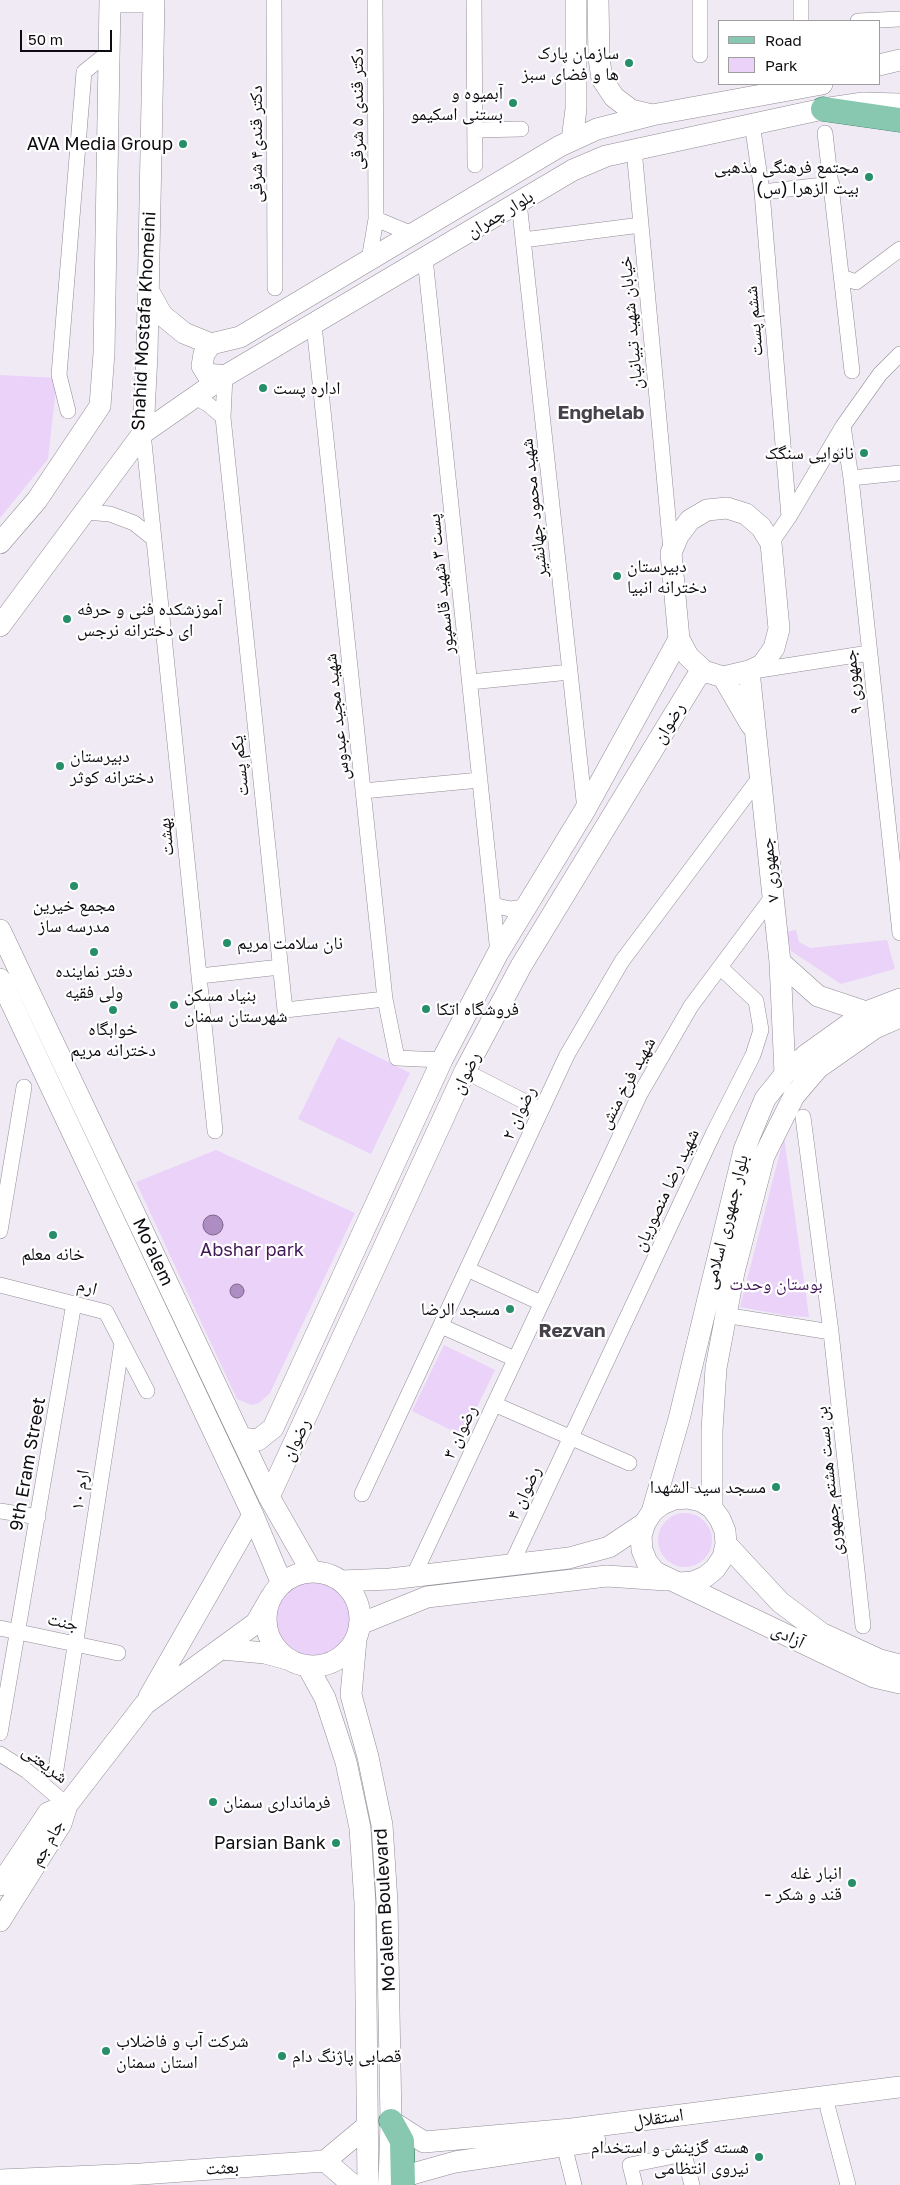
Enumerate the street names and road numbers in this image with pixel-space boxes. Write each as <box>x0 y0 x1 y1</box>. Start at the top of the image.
street label: دکتر قندی ۵ شرقی <box>346 48 368 170</box>
street label: دکتر قندی۴ شرقی <box>245 85 267 203</box>
street label: بلوار چمران <box>463 186 537 242</box>
street label: Shahid Mostafa Khomeini <box>127 211 161 431</box>
street label: خیابان شهید تبیانیان <box>614 255 648 391</box>
street label: ششم پست <box>740 285 768 357</box>
street label: شهید محمود جهانشیر <box>516 437 552 579</box>
street label: پست ۳ شهید قاسمپور <box>423 513 459 655</box>
street label: جمهوری ۹ <box>839 649 867 715</box>
street label: شهید مجید عبدوس <box>320 652 354 782</box>
street label: رضوان <box>648 698 690 748</box>
street label: یکم پست <box>226 734 254 798</box>
street label: بهشت <box>153 817 179 857</box>
street label: جمهوری ۷ <box>756 837 784 903</box>
street label: شهید فرخ منش <box>594 1033 660 1133</box>
street label: رضوان <box>447 1048 485 1098</box>
street label: رضوان ۲ <box>497 1083 541 1143</box>
street label: شهید رضا منصوریان <box>628 1125 704 1255</box>
street label: بلوار جمهوری اسلامی <box>699 1152 753 1292</box>
street label: Mo'alem <box>128 1215 178 1289</box>
street label: ارم <box>75 1274 99 1300</box>
street label: 9th Eram Street <box>6 1395 50 1533</box>
street label: رضوان ۳ <box>438 1402 482 1462</box>
street label: بن بست هشتم جمهوری <box>810 1405 848 1557</box>
street label: رضوان <box>277 1415 315 1465</box>
street label: رضوان ۴ <box>502 1463 546 1523</box>
street label: ارم ۱۰ <box>66 1468 94 1512</box>
street label: جنت <box>45 1608 81 1636</box>
street label: آزادی <box>768 1619 808 1653</box>
street label: شریعتی <box>18 1740 72 1788</box>
street label: جام جم <box>25 1816 69 1870</box>
street label: Mo'alem Boulevard <box>370 1828 400 1992</box>
street label: استقلال <box>631 2104 685 2132</box>
street label: بعثت <box>204 2156 240 2180</box>

